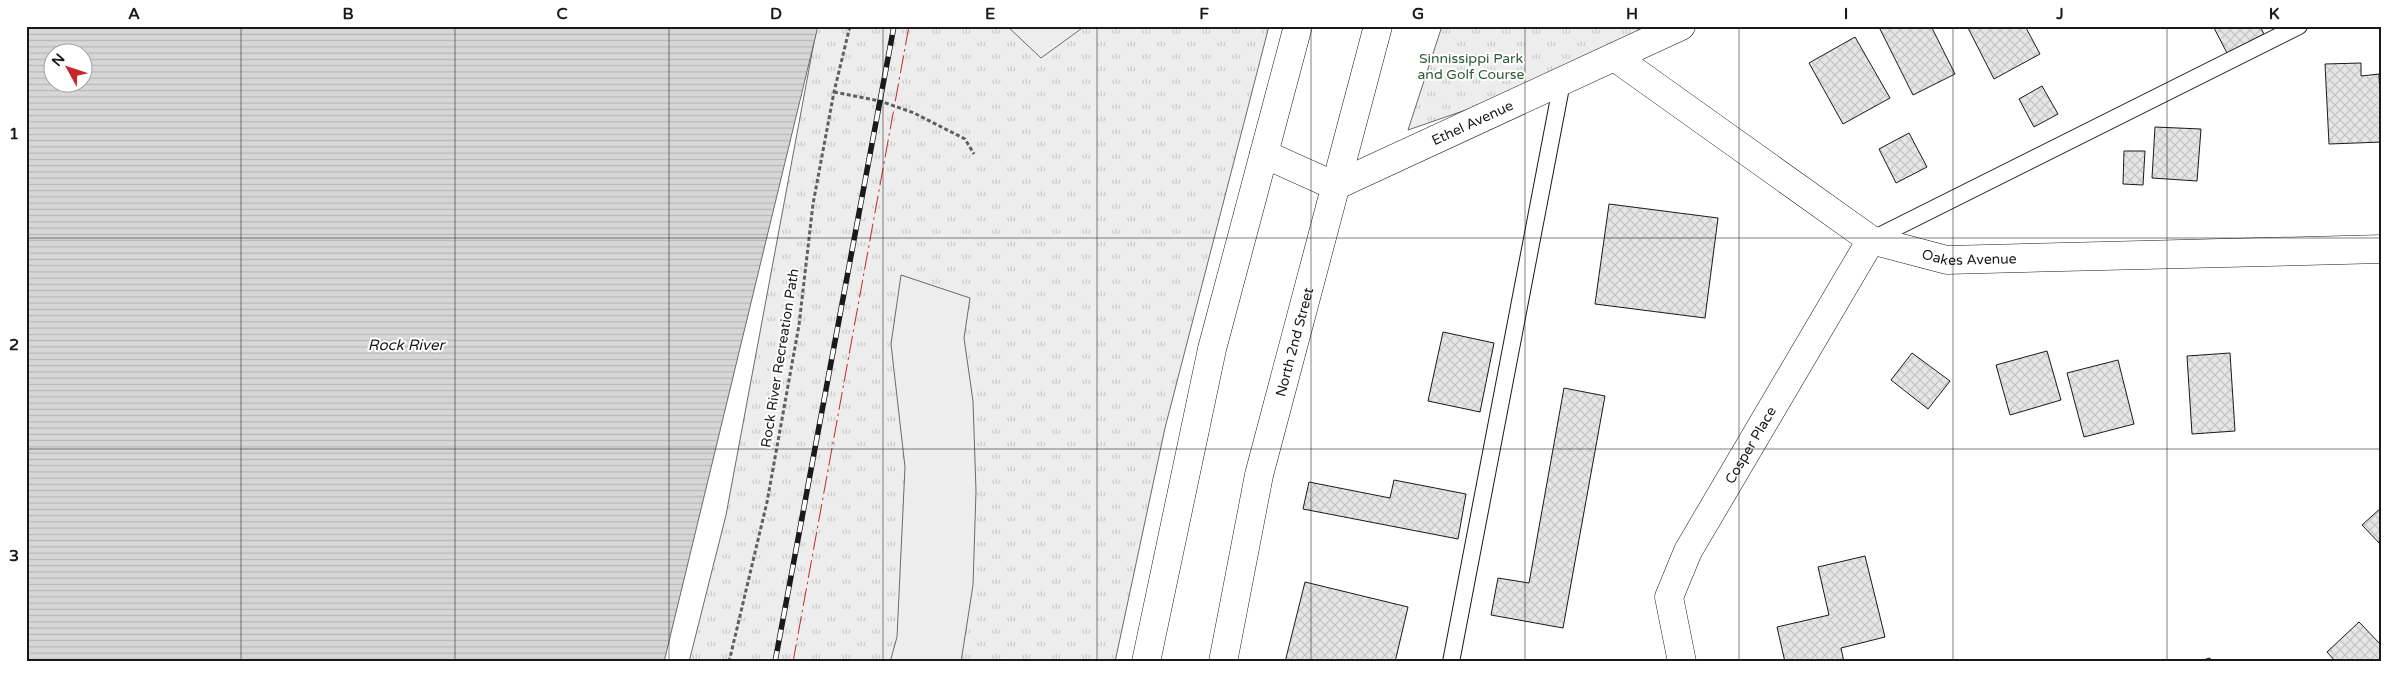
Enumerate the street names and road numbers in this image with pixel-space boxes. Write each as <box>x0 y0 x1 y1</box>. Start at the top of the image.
street label: Ethel Avenue <box>1429 96 1516 149</box>
street label: Oakes Avenue <box>1920 245 2017 269</box>
street label: Rock River Recreation Path <box>757 267 803 449</box>
street label: North 2nd Street <box>1272 285 1317 399</box>
street label: Cosper Place <box>1721 403 1780 487</box>

